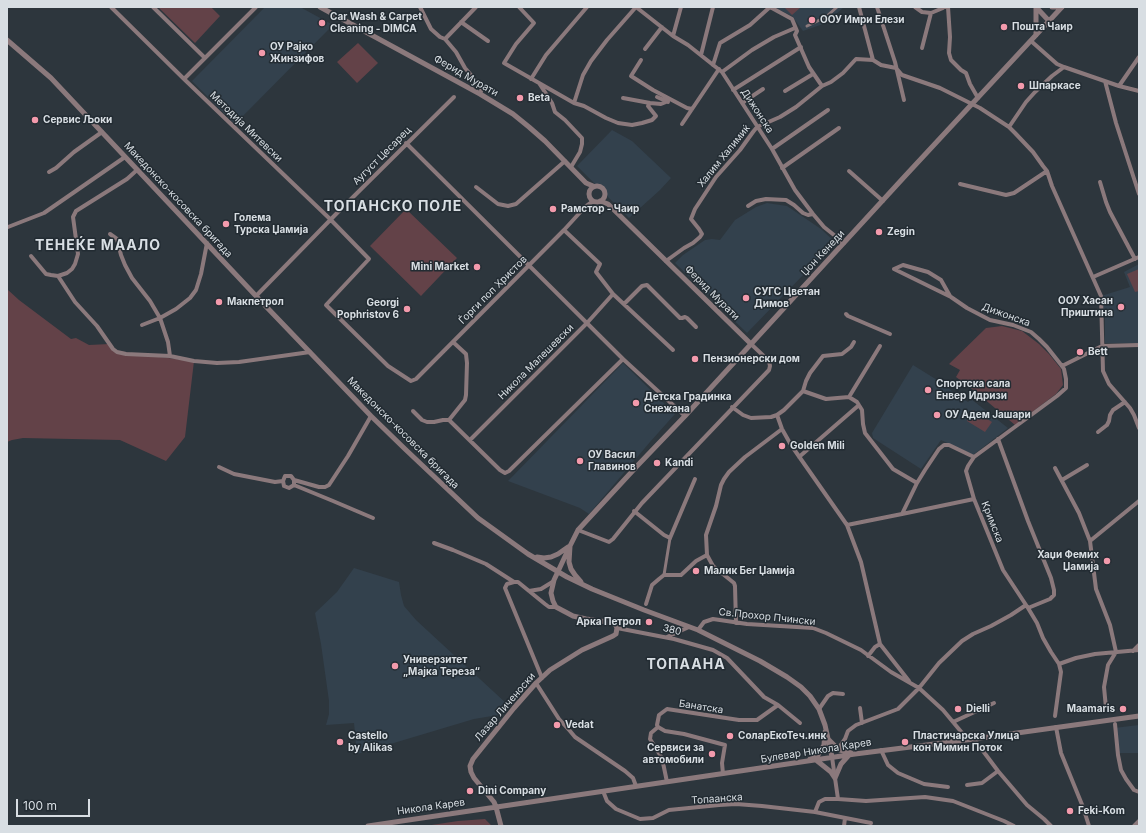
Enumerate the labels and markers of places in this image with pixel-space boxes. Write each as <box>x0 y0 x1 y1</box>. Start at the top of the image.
place label: Car Wash & Carpet Cleaning - DIMCA <box>330 11 422 34</box>
place label: ООУ Имри Елези <box>820 14 904 26</box>
marker: ООУ Имри Елези <box>807 15 817 25</box>
marker: Car Wash & Carpet Cleaning - DIMCA <box>317 18 327 28</box>
place label: Пошта Чаир <box>1012 21 1073 33</box>
marker: Пошта Чаир <box>999 22 1009 32</box>
place label: ОУ Рајко Жинзифов <box>270 41 324 64</box>
marker: ОУ Рајко Жинзифов <box>257 48 267 58</box>
place label: Шпаркасе <box>1029 80 1081 92</box>
marker: Шпаркасе <box>1016 81 1026 91</box>
place label: Beta <box>528 92 550 104</box>
marker: Beta <box>515 93 525 103</box>
place label: Сервис Љоки <box>43 114 112 126</box>
marker: Сервис Љоки <box>30 115 40 125</box>
place label: Рамстор - Чаир <box>561 203 639 215</box>
marker: Рамстор - Чаир <box>548 204 558 214</box>
place label: Голема Турска Џамија <box>234 212 308 236</box>
marker: Голема Турска Џамија <box>221 219 231 229</box>
place label: Zegin <box>887 226 915 238</box>
marker: Zegin <box>874 227 884 237</box>
place label: Mini Market <box>411 261 469 273</box>
marker: Mini Market <box>472 262 482 272</box>
place label: СУГС Цветан Димов <box>754 286 820 310</box>
marker: СУГС Цветан Димов <box>741 293 751 303</box>
place label: ООУ Хасан Приштина <box>1058 295 1113 318</box>
place label: Макпетрол <box>227 296 284 308</box>
marker: Макпетрол <box>214 297 224 307</box>
place label: Georgi Pophristov 6 <box>337 297 399 320</box>
marker: ООУ Хасан Приштина <box>1116 302 1126 312</box>
marker: Georgi Pophristov 6 <box>402 304 412 314</box>
place label: Bett <box>1088 346 1108 358</box>
marker: Bett <box>1075 347 1085 357</box>
place label: Пензионерски дом <box>703 353 800 365</box>
marker: Пензионерски дом <box>690 354 700 364</box>
place label: Спортска сала Енвер Идризи <box>936 378 1010 402</box>
marker: Спортска сала Енвер Идризи <box>923 385 933 395</box>
place label: Детска Градинка Снежана <box>644 391 732 414</box>
marker: Детска Градинка Снежана <box>631 398 641 408</box>
place label: ОУ Адем Јашари <box>945 409 1031 421</box>
marker: ОУ Адем Јашари <box>932 410 942 420</box>
place label: Golden Mili <box>790 440 845 452</box>
marker: Golden Mili <box>777 441 787 451</box>
place label: ОУ Васил Главинов <box>588 449 636 472</box>
marker: ОУ Васил Главинов <box>575 456 585 466</box>
place label: Kandi <box>665 457 693 469</box>
marker: Kandi <box>652 458 662 468</box>
place label: Хаџи Фемих Џамија <box>1037 549 1099 572</box>
marker: Хаџи Фемих Џамија <box>1102 556 1112 566</box>
place label: Малик Бег Џамија <box>704 565 795 577</box>
marker: Малик Бег Џамија <box>691 566 701 576</box>
place label: Арка Петрол <box>576 616 641 628</box>
marker: Арка Петрол <box>644 617 654 627</box>
place label: Универзитет „Мајка Тереза“ <box>403 654 480 678</box>
marker: Универзитет „Мајка Тереза“ <box>390 661 400 671</box>
place label: Dielli <box>966 703 990 715</box>
place label: Maamaris <box>1067 703 1115 715</box>
marker: Dielli <box>953 704 963 714</box>
marker: Maamaris <box>1118 704 1128 714</box>
place label: Vedat <box>565 719 594 731</box>
marker: Vedat <box>552 720 562 730</box>
place label: Castello by Alikas <box>348 730 393 754</box>
place label: СоларЕкоТеч.инк <box>738 730 826 742</box>
place label: Пластичарска Улица кон Мимин Поток <box>913 730 1019 754</box>
marker: СоларЕкоТеч.инк <box>725 731 735 741</box>
marker: Castello by Alikas <box>335 737 345 747</box>
marker: Пластичарска Улица кон Мимин Поток <box>900 737 910 747</box>
place label: Сервиси за автомобили <box>643 742 704 766</box>
marker: Сервиси за автомобили <box>707 749 717 759</box>
place label: Dini Company <box>478 785 546 797</box>
marker: Dini Company <box>465 786 475 796</box>
place label: Feki-Kom <box>1078 805 1125 817</box>
marker: Feki-Kom <box>1065 806 1075 816</box>

